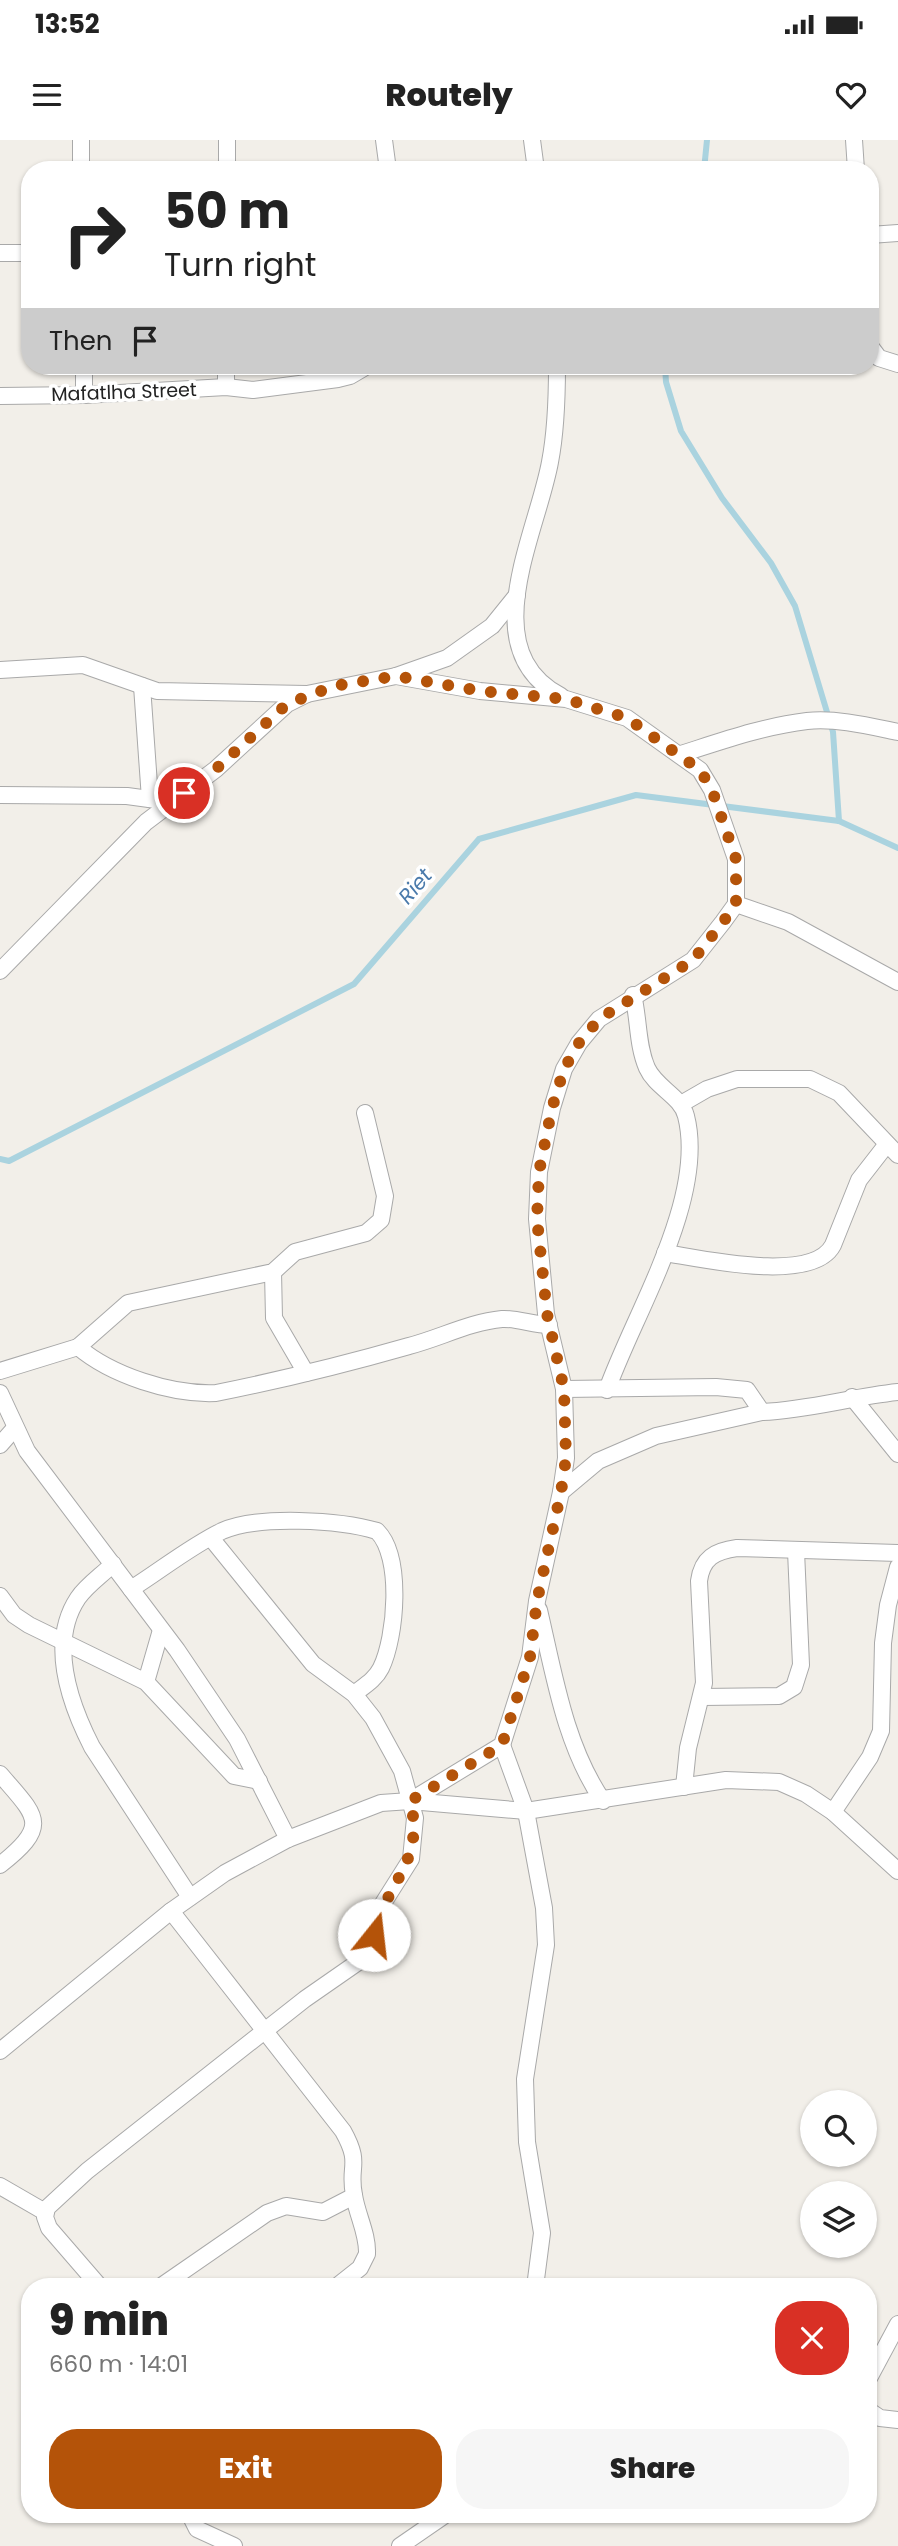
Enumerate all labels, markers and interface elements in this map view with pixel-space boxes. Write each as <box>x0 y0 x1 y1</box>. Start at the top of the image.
text: 13:52 <box>35 6 100 42</box>
text: Routely <box>385 72 513 117</box>
icon: menu <box>28 76 66 114</box>
icon: heart <box>832 76 870 114</box>
text: 50 m <box>164 177 290 245</box>
icon: right <box>49 189 140 280</box>
text: Turn right <box>164 242 316 287</box>
icon: arrive <box>126 322 164 360</box>
text: Then <box>49 323 112 359</box>
street label: Mafatlha Street <box>51 376 197 408</box>
pin <box>154 763 214 823</box>
icon: arrive <box>165 774 203 812</box>
water label: Riet <box>391 862 439 910</box>
position arrow <box>337 1898 411 1972</box>
map controls <box>800 2090 877 2258</box>
button: search <box>800 2090 877 2167</box>
button: layers <box>800 2181 877 2258</box>
text: 9 min <box>49 2291 169 2350</box>
button: close <box>775 2301 849 2375</box>
text: 660 m · 14:01 <box>49 2348 188 2380</box>
button: Exit <box>49 2429 442 2509</box>
button: Share <box>456 2429 849 2509</box>

